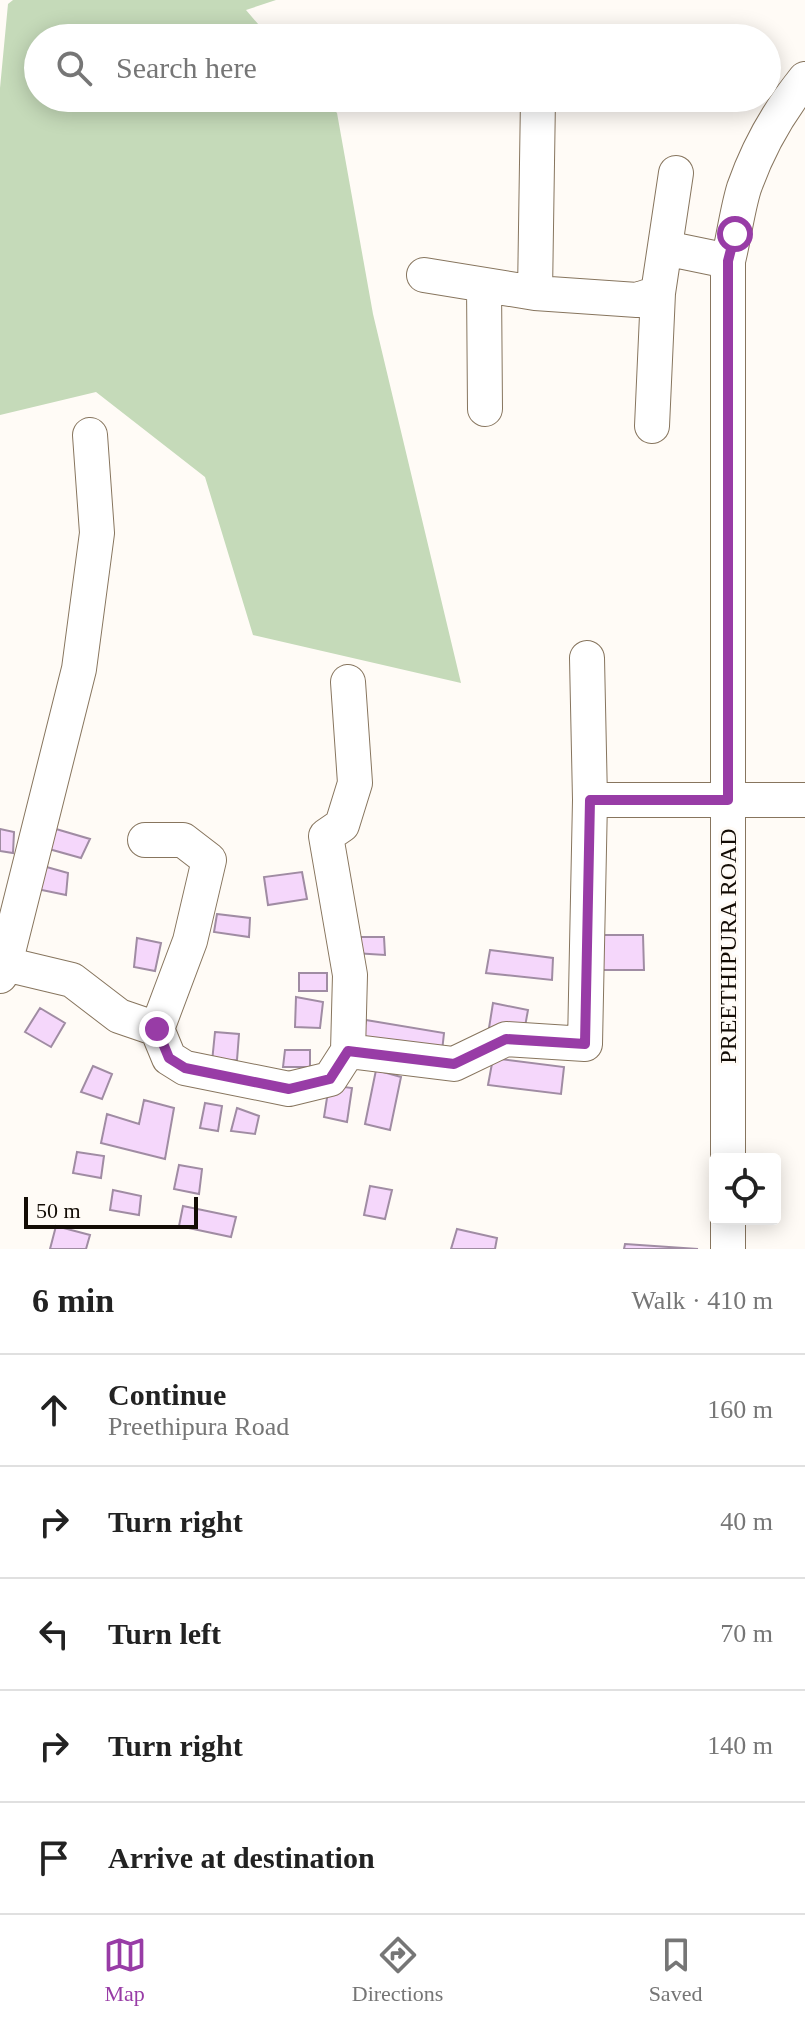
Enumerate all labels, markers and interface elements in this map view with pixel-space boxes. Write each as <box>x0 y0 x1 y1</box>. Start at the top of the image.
search box <box>24 24 781 112</box>
icon: search <box>52 46 96 90</box>
text: Search here <box>116 51 257 84</box>
route start <box>717 216 753 252</box>
street label: PREETHIPURA ROAD <box>715 828 741 1064</box>
route end <box>139 1011 175 1047</box>
map controls <box>709 1153 781 1225</box>
button: locate <box>709 1153 781 1225</box>
scale bar <box>24 1193 198 1229</box>
text: 50 m <box>36 1198 81 1223</box>
text: 6 min <box>32 1282 114 1319</box>
text: Walk · 410 m <box>631 1286 773 1315</box>
text: Continue <box>108 1378 226 1411</box>
icon: ahead <box>32 1388 76 1432</box>
text: 160 m <box>707 1395 773 1424</box>
text: Preethipura Road <box>108 1412 289 1441</box>
icon: right <box>32 1500 76 1544</box>
text: Turn right <box>108 1505 243 1538</box>
text: 40 m <box>720 1507 773 1536</box>
icon: left <box>32 1612 76 1656</box>
text: Turn left <box>108 1617 221 1650</box>
text: 70 m <box>720 1619 773 1648</box>
icon: right <box>32 1724 76 1768</box>
text: Turn right <box>108 1729 243 1762</box>
text: 140 m <box>707 1731 773 1760</box>
icon: arrive <box>32 1836 76 1880</box>
text: Arrive at destination <box>108 1841 375 1874</box>
tab: Map <box>103 1933 147 2007</box>
tab: Directions <box>352 1933 443 2007</box>
tab: Saved <box>649 1933 702 2007</box>

